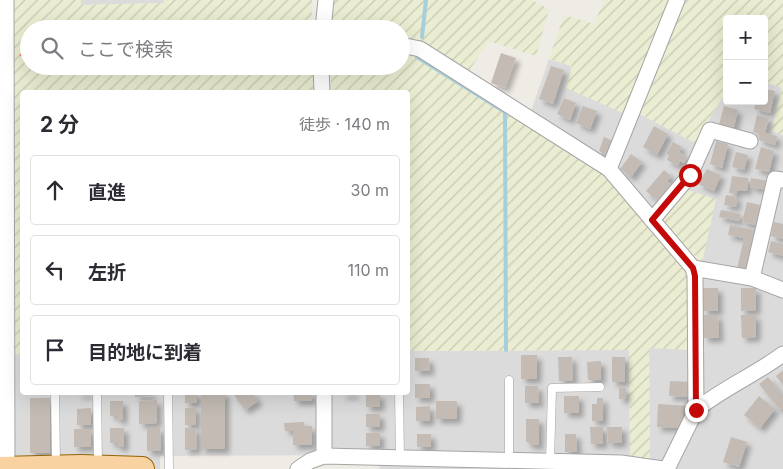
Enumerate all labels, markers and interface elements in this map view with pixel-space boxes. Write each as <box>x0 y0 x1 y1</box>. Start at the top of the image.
map controls <box>723 15 768 105</box>
button: + <box>723 15 768 60</box>
search box <box>20 20 410 75</box>
icon: search <box>38 34 66 62</box>
text: ここで検索 <box>78 38 173 61</box>
button: − <box>723 60 768 105</box>
text: 2 分 <box>40 112 79 137</box>
text: 徒歩 · 140 m <box>299 114 390 134</box>
route start <box>679 164 702 187</box>
icon: ahead <box>41 176 69 204</box>
text: 30 m <box>351 180 389 200</box>
text: 直進 <box>88 181 126 204</box>
icon: left <box>41 256 69 284</box>
text: 110 m <box>347 260 389 280</box>
text: 左折 <box>88 261 126 284</box>
icon: arrive <box>41 336 69 364</box>
text: 目的地に到着 <box>88 341 202 364</box>
route end <box>685 399 708 422</box>

